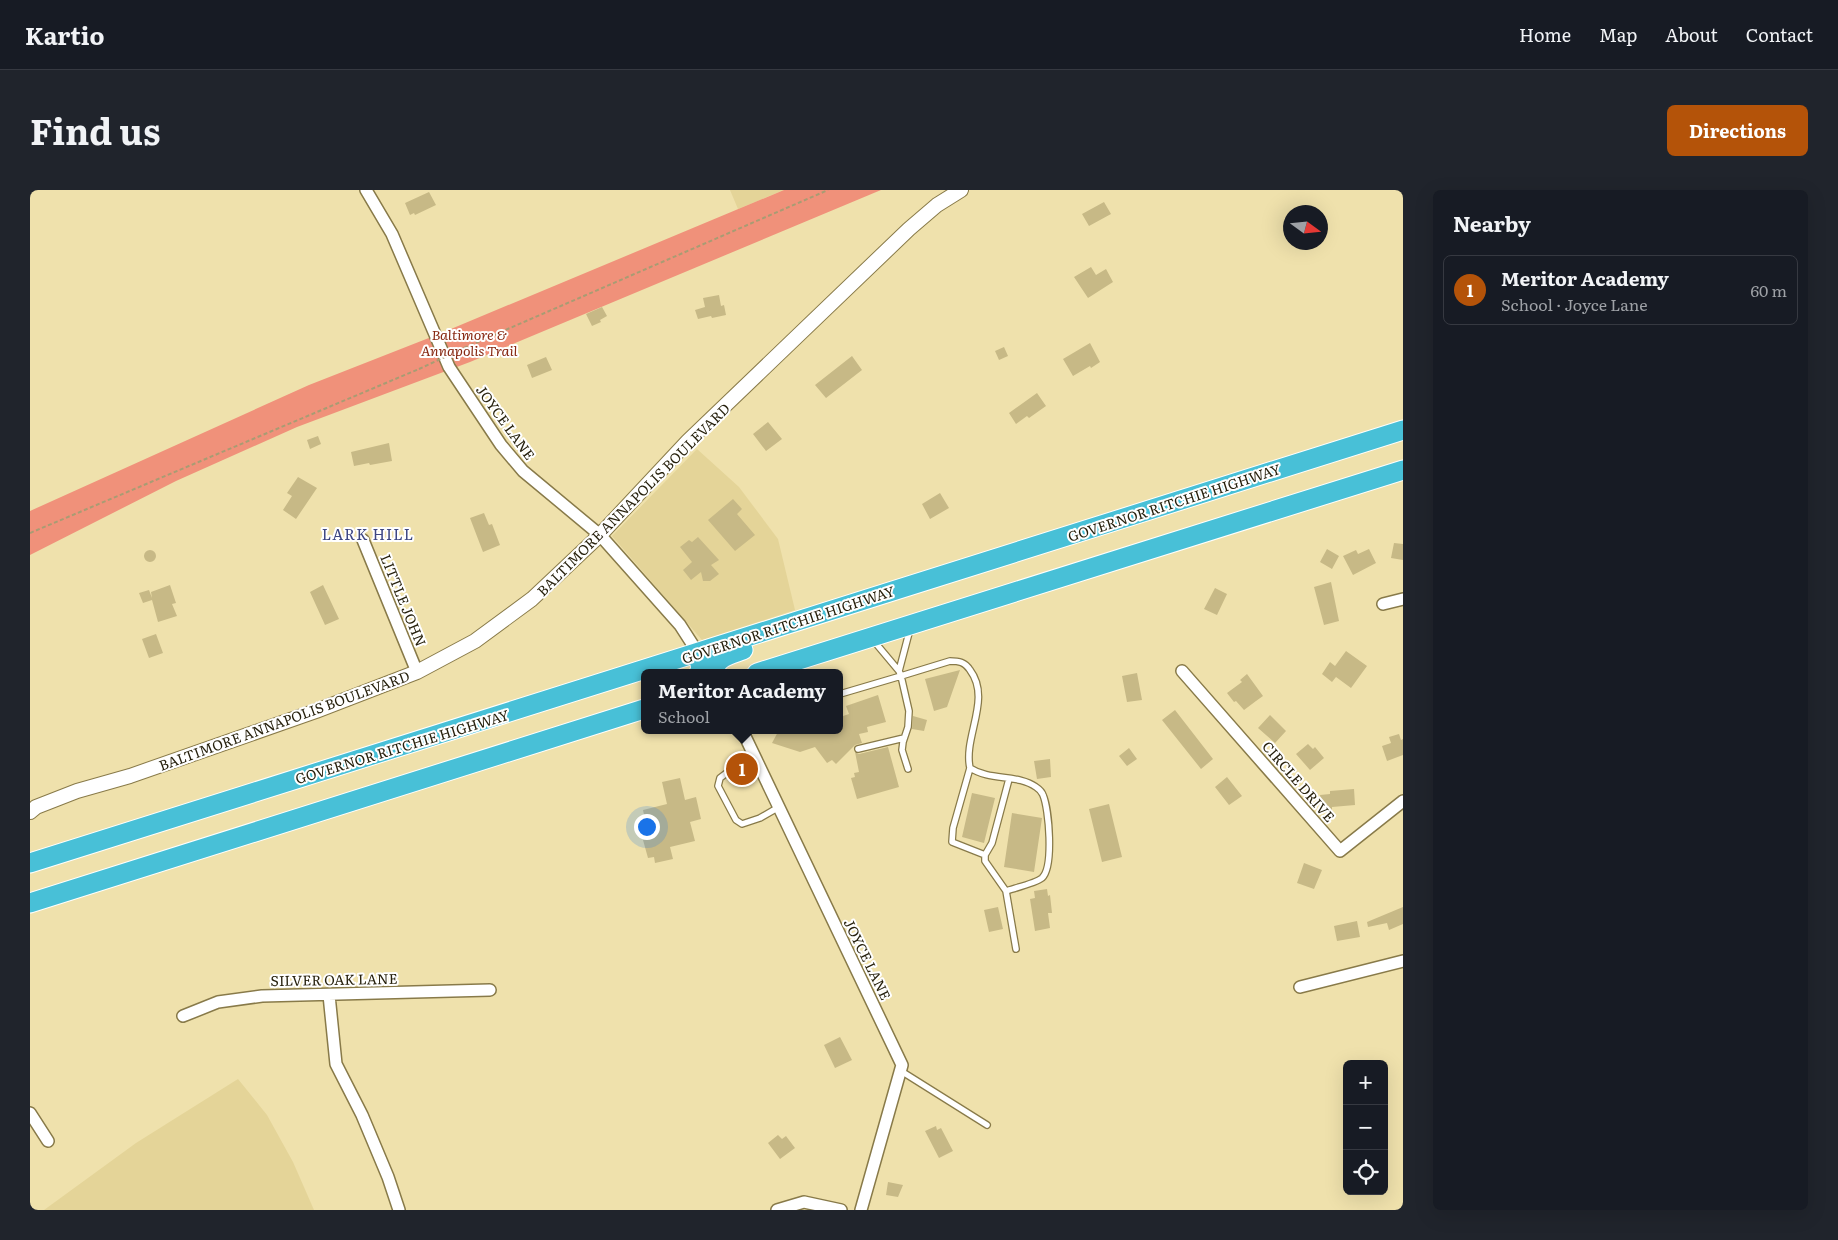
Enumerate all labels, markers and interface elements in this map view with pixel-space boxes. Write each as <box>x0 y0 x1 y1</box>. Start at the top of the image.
text: Kartio <box>25 17 104 52</box>
text: Home <box>1519 21 1571 48</box>
text: Map <box>1599 21 1637 48</box>
text: About <box>1665 21 1718 48</box>
text: Contact <box>1746 21 1813 48</box>
text: Find us <box>30 104 160 156</box>
button: Directions <box>1667 105 1808 156</box>
north arrow <box>1283 205 1328 250</box>
text: Nearby <box>1453 207 1531 238</box>
text: Meritor Academy <box>1501 264 1669 292</box>
text: 1 <box>1467 278 1473 302</box>
text: 60 m <box>1750 278 1787 302</box>
text: School · Joyce Lane <box>1501 292 1648 316</box>
park label: Baltimore & Annapolis Trail <box>421 324 517 360</box>
street label: JOYCE LANE <box>472 380 540 464</box>
street label: BALTIMORE ANNAPOLIS BOULEVARD <box>532 398 734 600</box>
street label: GOVERNOR RITCHIE HIGHWAY <box>1065 458 1283 546</box>
district label: LARK HILL <box>322 522 414 545</box>
street label: LITTLE JOHN <box>376 551 432 649</box>
street label: GOVERNOR RITCHIE HIGHWAY <box>679 580 897 668</box>
street label: BALTIMORE ANNAPOLIS BOULEVARD <box>156 665 413 775</box>
popup <box>641 669 843 734</box>
text: Meritor Academy <box>658 676 826 704</box>
street label: GOVERNOR RITCHIE HIGHWAY <box>293 704 511 788</box>
text: School <box>658 704 710 728</box>
street label: CIRCLE DRIVE <box>1258 736 1340 826</box>
pin: 1 <box>726 750 758 788</box>
your location <box>634 814 660 840</box>
street label: JOYCE LANE <box>840 915 896 1003</box>
street label: SILVER OAK LANE <box>270 968 398 990</box>
map controls <box>1343 1060 1388 1195</box>
button: + <box>1343 1060 1388 1105</box>
button: − <box>1343 1105 1388 1150</box>
button: locate <box>1343 1150 1388 1195</box>

